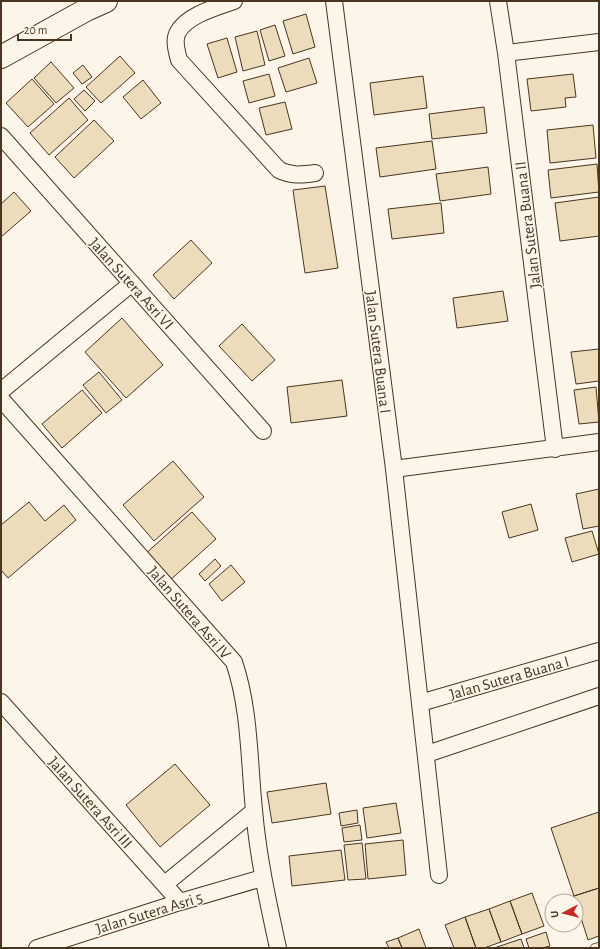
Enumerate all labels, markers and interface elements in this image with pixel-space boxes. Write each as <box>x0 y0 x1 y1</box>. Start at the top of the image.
scale bar <box>18 16 71 42</box>
text: 20 m <box>24 24 47 36</box>
street label: Jalan Sutera Buana II <box>512 160 544 289</box>
street label: Jalan Sutera Asri VI <box>86 235 176 333</box>
street label: Jalan Sutera Buana I <box>363 290 393 414</box>
street label: Jalan Sutera Asri IV <box>145 563 234 662</box>
street label: Jalan Sutera Buana I <box>448 653 571 703</box>
street label: Jalan Sutera Asri III <box>45 754 135 851</box>
street label: Jalan Sutera Asri 5 <box>94 889 205 937</box>
north arrow <box>544 893 584 933</box>
text: U <box>549 910 560 918</box>

